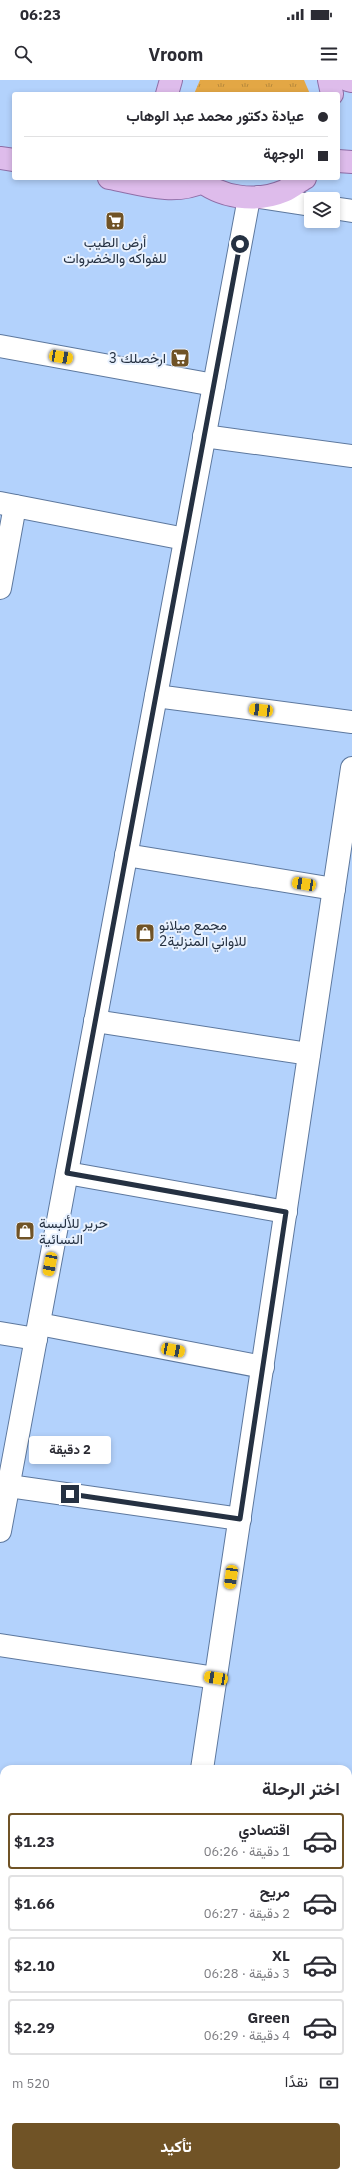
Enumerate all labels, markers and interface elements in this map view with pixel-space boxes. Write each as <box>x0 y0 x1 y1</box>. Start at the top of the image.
text: 06:23 <box>20 5 61 24</box>
icon: search <box>12 43 34 65</box>
text: Vroom <box>149 43 203 66</box>
icon: menu <box>318 43 340 65</box>
text: عيادة دكتور محمد عبد الوهاب <box>126 106 304 125</box>
text: الوجهة <box>263 144 304 163</box>
map controls <box>304 192 340 228</box>
button: layers <box>304 192 340 228</box>
supermarket icon: أرض الطيب للفواكه والخضروات <box>104 210 126 232</box>
place label: أرض الطيب للفواكه والخضروات <box>63 233 167 267</box>
route start <box>231 235 249 253</box>
supermarket icon: ارخصلك 3 <box>169 347 191 369</box>
car <box>48 349 74 365</box>
place label: ارخصلك 3 <box>109 349 166 367</box>
car <box>248 703 274 717</box>
car <box>291 876 317 892</box>
place label: مجمع ميلانو للاواني المنزلية2 <box>159 916 247 953</box>
shop icon: مجمع ميلانو للاواني المنزلية2 <box>134 922 156 944</box>
place label: حرير للألبسة النسائية <box>39 1214 108 1248</box>
shop icon: حرير للألبسة النسائية <box>14 1220 36 1242</box>
car <box>42 1251 58 1277</box>
car <box>160 1342 186 1358</box>
callout: 2 دقيقة <box>29 1436 111 1464</box>
text: 2 دقيقة <box>49 1441 91 1458</box>
route end <box>61 1485 79 1503</box>
car <box>223 1564 239 1590</box>
car <box>203 1670 229 1686</box>
text: اختر الرحلة <box>262 1777 340 1800</box>
text: اقتصادي <box>238 1820 290 1839</box>
icon: car <box>302 1823 338 1859</box>
text: $1.23 <box>14 1832 55 1851</box>
text: 1 دقيقة · 06:26 <box>204 1843 290 1860</box>
text: مريح <box>260 1882 290 1901</box>
icon: car <box>302 1885 338 1921</box>
text: $1.66 <box>14 1894 55 1913</box>
text: 2 دقيقة · 06:27 <box>204 1905 290 1922</box>
text: XL <box>272 1946 290 1965</box>
icon: car <box>302 1947 338 1983</box>
text: $2.10 <box>14 1956 55 1975</box>
text: 3 دقيقة · 06:28 <box>204 1965 290 1982</box>
text: Green <box>247 2008 290 2027</box>
icon: car <box>302 2009 338 2045</box>
text: $2.29 <box>14 2018 55 2037</box>
text: 4 دقيقة · 06:29 <box>204 2027 290 2044</box>
text: نقدًا <box>285 2072 308 2091</box>
icon: cash <box>318 2072 340 2094</box>
text: 520 m <box>12 2075 50 2092</box>
button: تأكيد <box>12 2123 340 2169</box>

